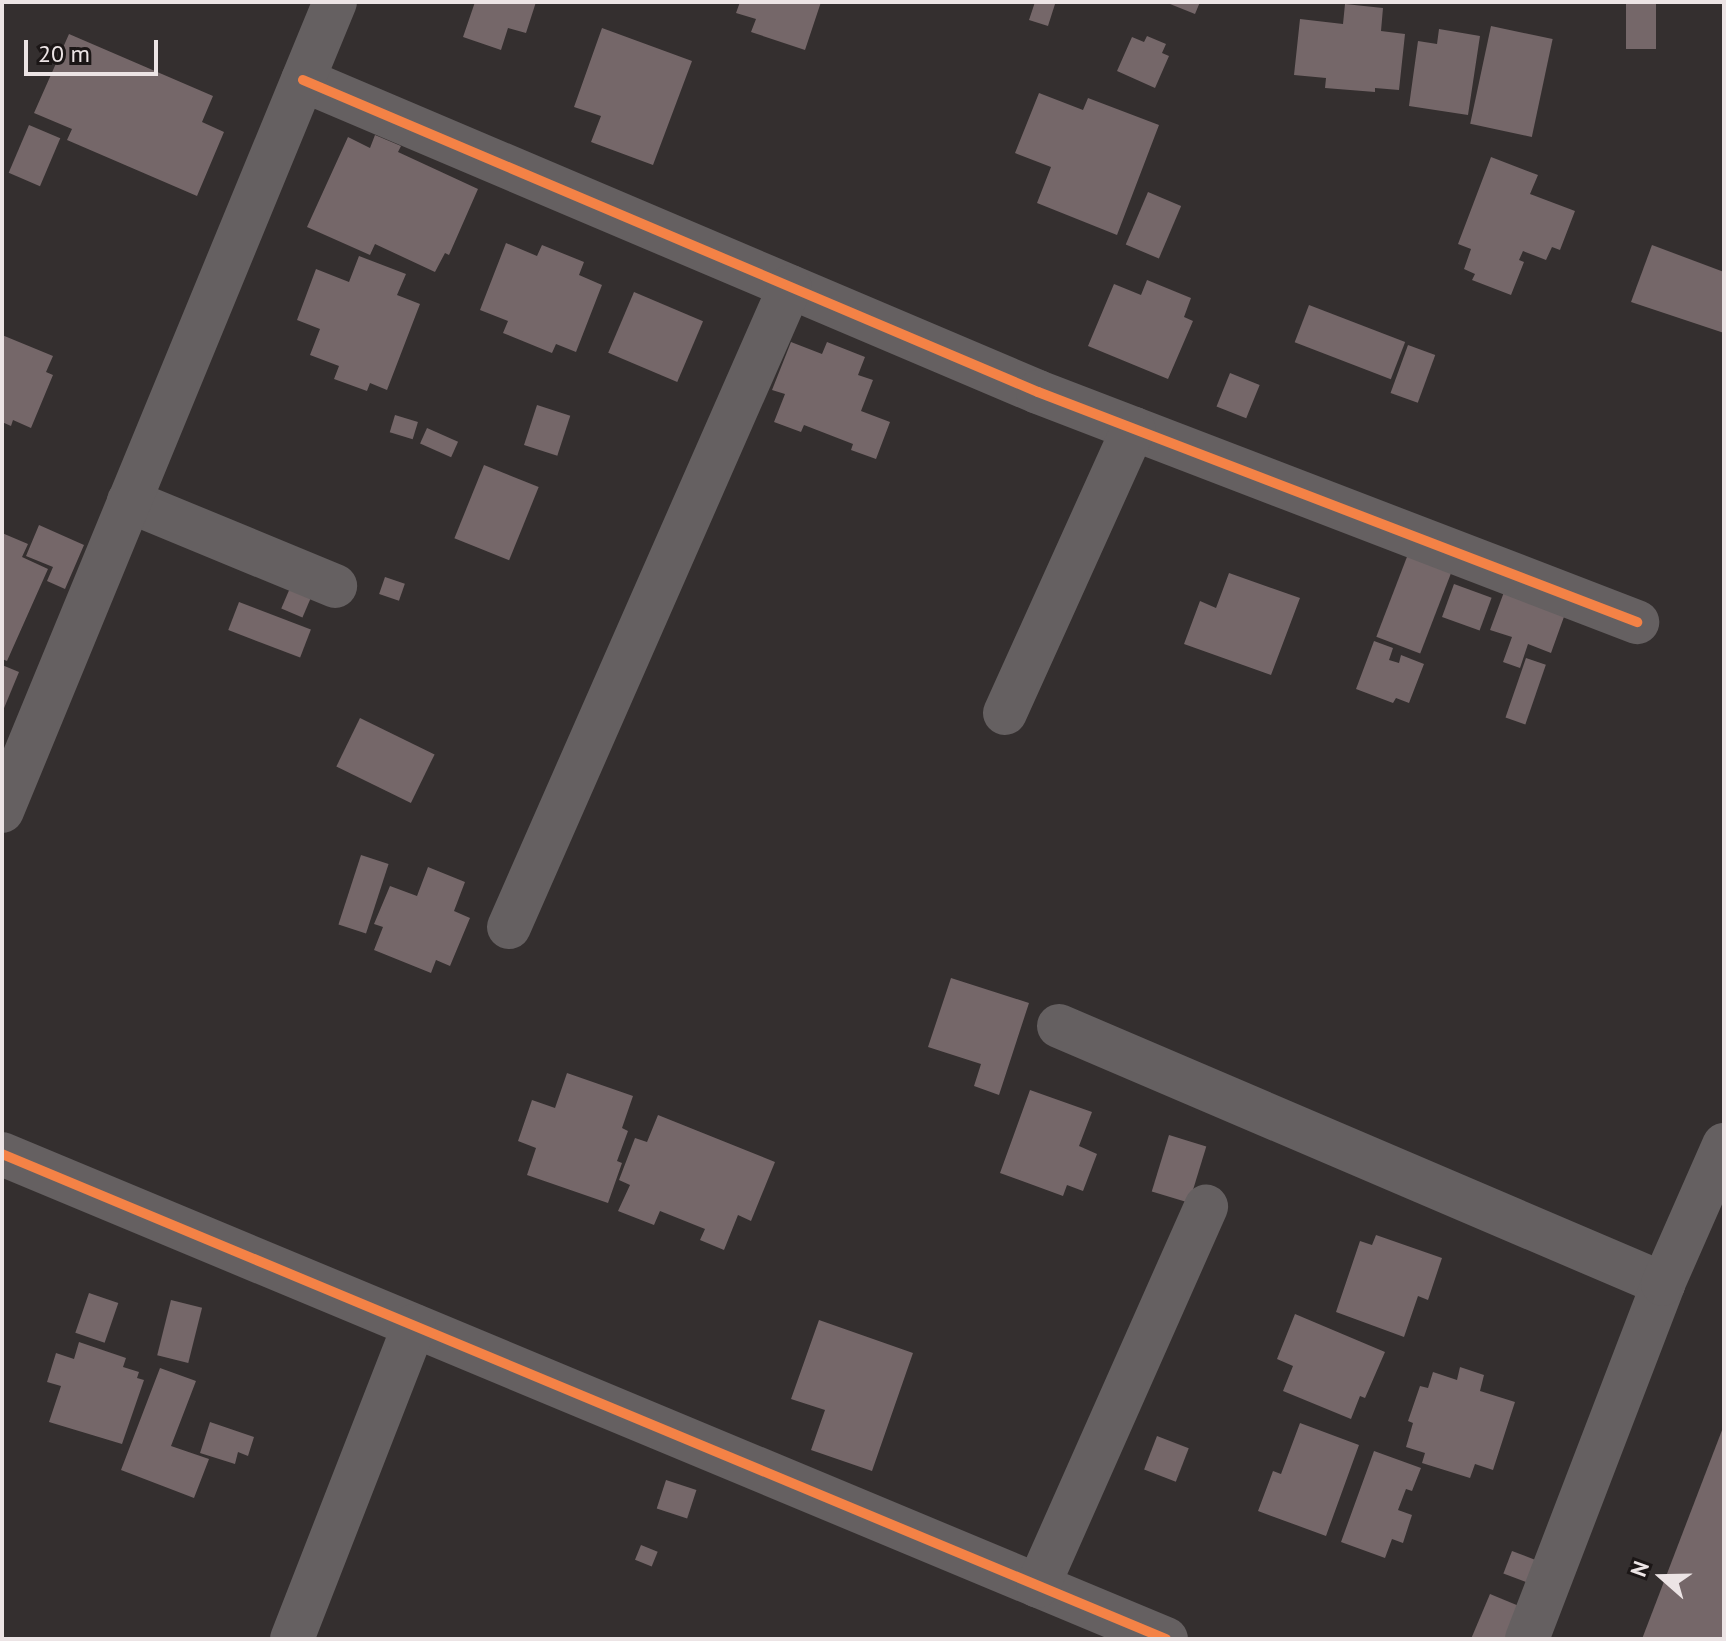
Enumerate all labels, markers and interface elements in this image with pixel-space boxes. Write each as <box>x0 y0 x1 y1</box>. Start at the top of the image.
scale bar <box>28 24 162 74</box>
text: 20 m <box>38 38 90 69</box>
north arrow <box>1622 1537 1702 1617</box>
text: N <box>1624 1557 1655 1580</box>

